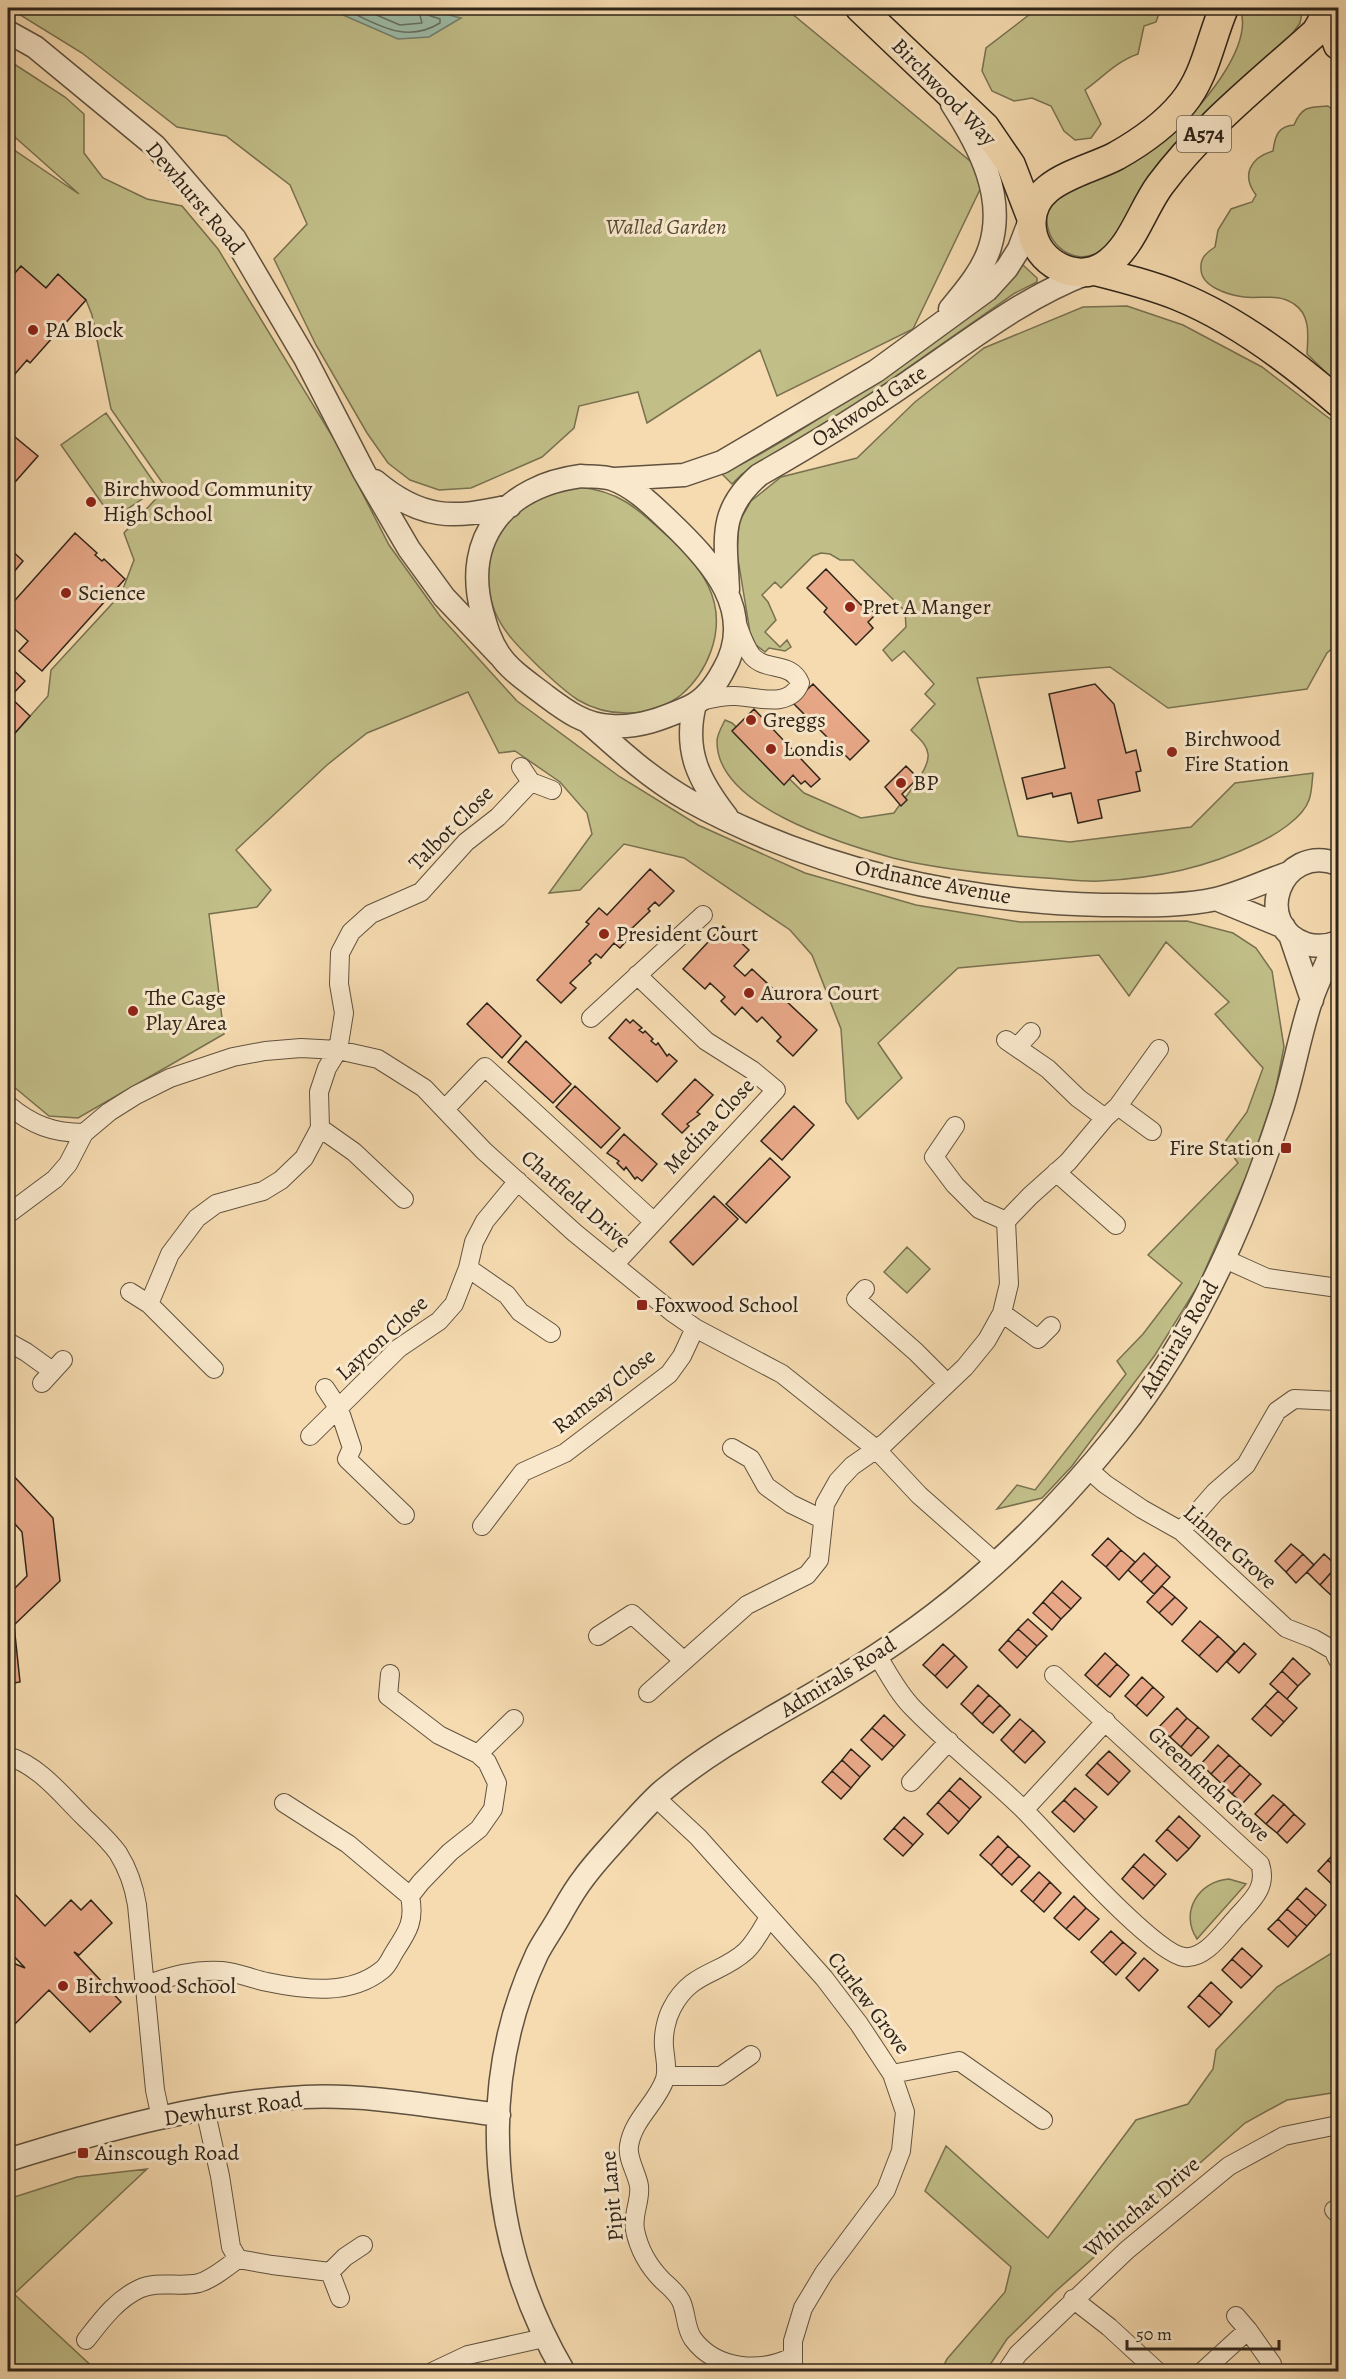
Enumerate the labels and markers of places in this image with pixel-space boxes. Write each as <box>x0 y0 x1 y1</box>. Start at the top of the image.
place label: PA Block <box>45 315 124 345</box>
marker: PA Block <box>26 323 40 337</box>
place label: Birchwood Community High School <box>103 474 313 529</box>
marker: Birchwood Community High School <box>84 495 98 509</box>
place label: Science <box>78 578 146 608</box>
marker: Science <box>59 586 73 600</box>
place label: Pret A Manger <box>862 592 991 622</box>
marker: Pret A Manger <box>843 600 857 614</box>
place label: Greggs <box>763 705 826 735</box>
marker: Greggs <box>744 713 758 727</box>
place label: Birchwood Fire Station <box>1184 724 1289 779</box>
place label: Londis <box>783 734 844 764</box>
marker: Londis <box>764 742 778 756</box>
marker: Birchwood Fire Station <box>1165 745 1179 759</box>
place label: BP <box>913 768 938 798</box>
marker: BP <box>894 776 908 790</box>
place label: President Court <box>616 919 758 949</box>
marker: President Court <box>597 927 611 941</box>
place label: Aurora Court <box>760 978 879 1008</box>
place label: The Cage Play Area <box>145 983 228 1038</box>
marker: Aurora Court <box>742 986 756 1000</box>
marker: The Cage Play Area <box>126 1004 140 1018</box>
place label: Fire Station <box>1169 1133 1274 1163</box>
marker: Fire Station <box>1279 1141 1293 1155</box>
place label: Foxwood School <box>654 1290 798 1320</box>
marker: Foxwood School <box>635 1298 649 1312</box>
place label: Birchwood School <box>75 1971 236 2001</box>
marker: Birchwood School <box>56 1979 70 1993</box>
place label: Ainscough Road <box>94 2138 239 2168</box>
marker: Ainscough Road <box>76 2146 90 2160</box>

